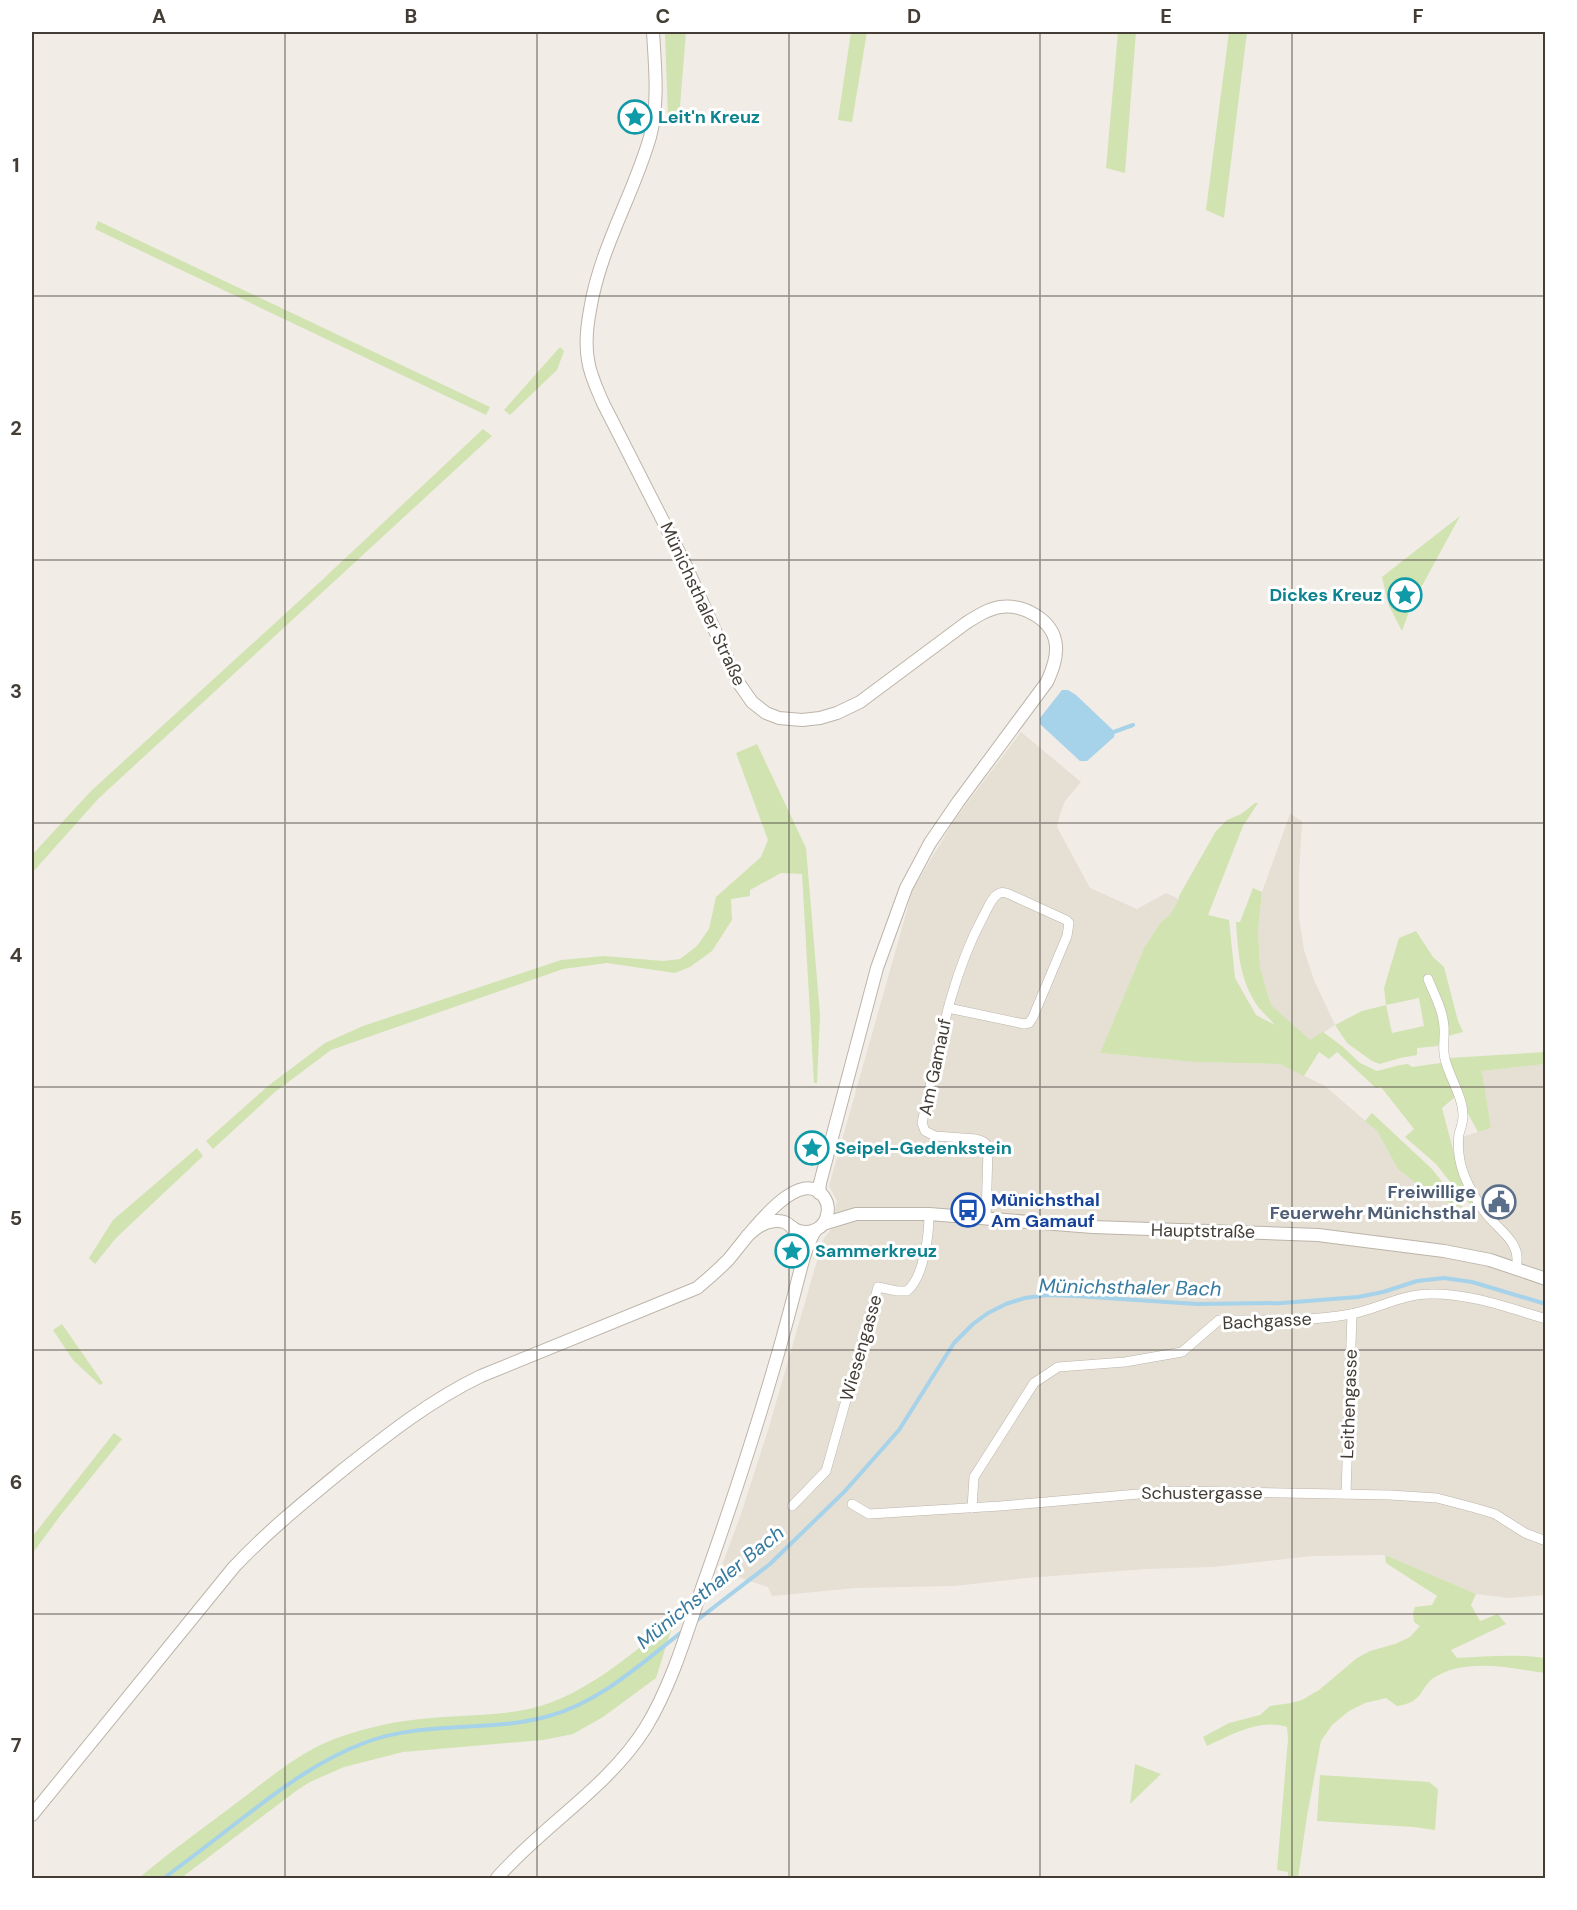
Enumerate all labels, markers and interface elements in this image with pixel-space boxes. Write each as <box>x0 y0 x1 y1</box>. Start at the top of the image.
text: A <box>152 3 166 29</box>
text: B <box>405 3 417 29</box>
text: C <box>656 3 670 29</box>
text: D <box>907 3 921 29</box>
text: E <box>1160 3 1172 29</box>
text: F <box>1412 3 1424 29</box>
place icon: Leit'n Kreuz <box>617 99 653 135</box>
place label: Leit'n Kreuz <box>658 105 760 129</box>
text: 1 <box>12 152 20 178</box>
text: 2 <box>10 415 22 441</box>
street label: Münichsthaler Straße <box>654 518 752 690</box>
place icon: Dickes Kreuz <box>1387 577 1423 613</box>
place label: Dickes Kreuz <box>1269 583 1382 607</box>
text: 3 <box>10 678 22 704</box>
text: 4 <box>10 942 23 968</box>
street label: Am Gamauf <box>913 1016 957 1118</box>
place icon: Seipel-Gedenkstein <box>794 1130 830 1166</box>
place label: Seipel-Gedenkstein <box>835 1136 1012 1160</box>
place label: Freiwillige Feuerwehr Münichsthal <box>1270 1180 1476 1225</box>
public building icon: Freiwillige Feuerwehr Münichsthal <box>1481 1184 1517 1220</box>
place label: Münichsthal Am Gamauf <box>991 1188 1100 1233</box>
bus stop icon: Münichsthal Am Gamauf <box>950 1192 986 1228</box>
text: 5 <box>10 1205 22 1231</box>
street label: Hauptstraße <box>1151 1218 1255 1244</box>
place icon: Sammerkreuz <box>774 1233 810 1269</box>
place label: Sammerkreuz <box>815 1239 937 1263</box>
water label: Münichsthaler Bach <box>1038 1272 1222 1302</box>
street label: Wiesengasse <box>834 1292 888 1404</box>
street label: Bachgasse <box>1222 1307 1312 1335</box>
street label: Leithengasse <box>1335 1349 1363 1459</box>
text: 6 <box>10 1469 22 1495</box>
street label: Schustergasse <box>1141 1481 1263 1505</box>
water label: Münichsthaler Bach <box>631 1519 789 1655</box>
text: 7 <box>11 1732 22 1758</box>

